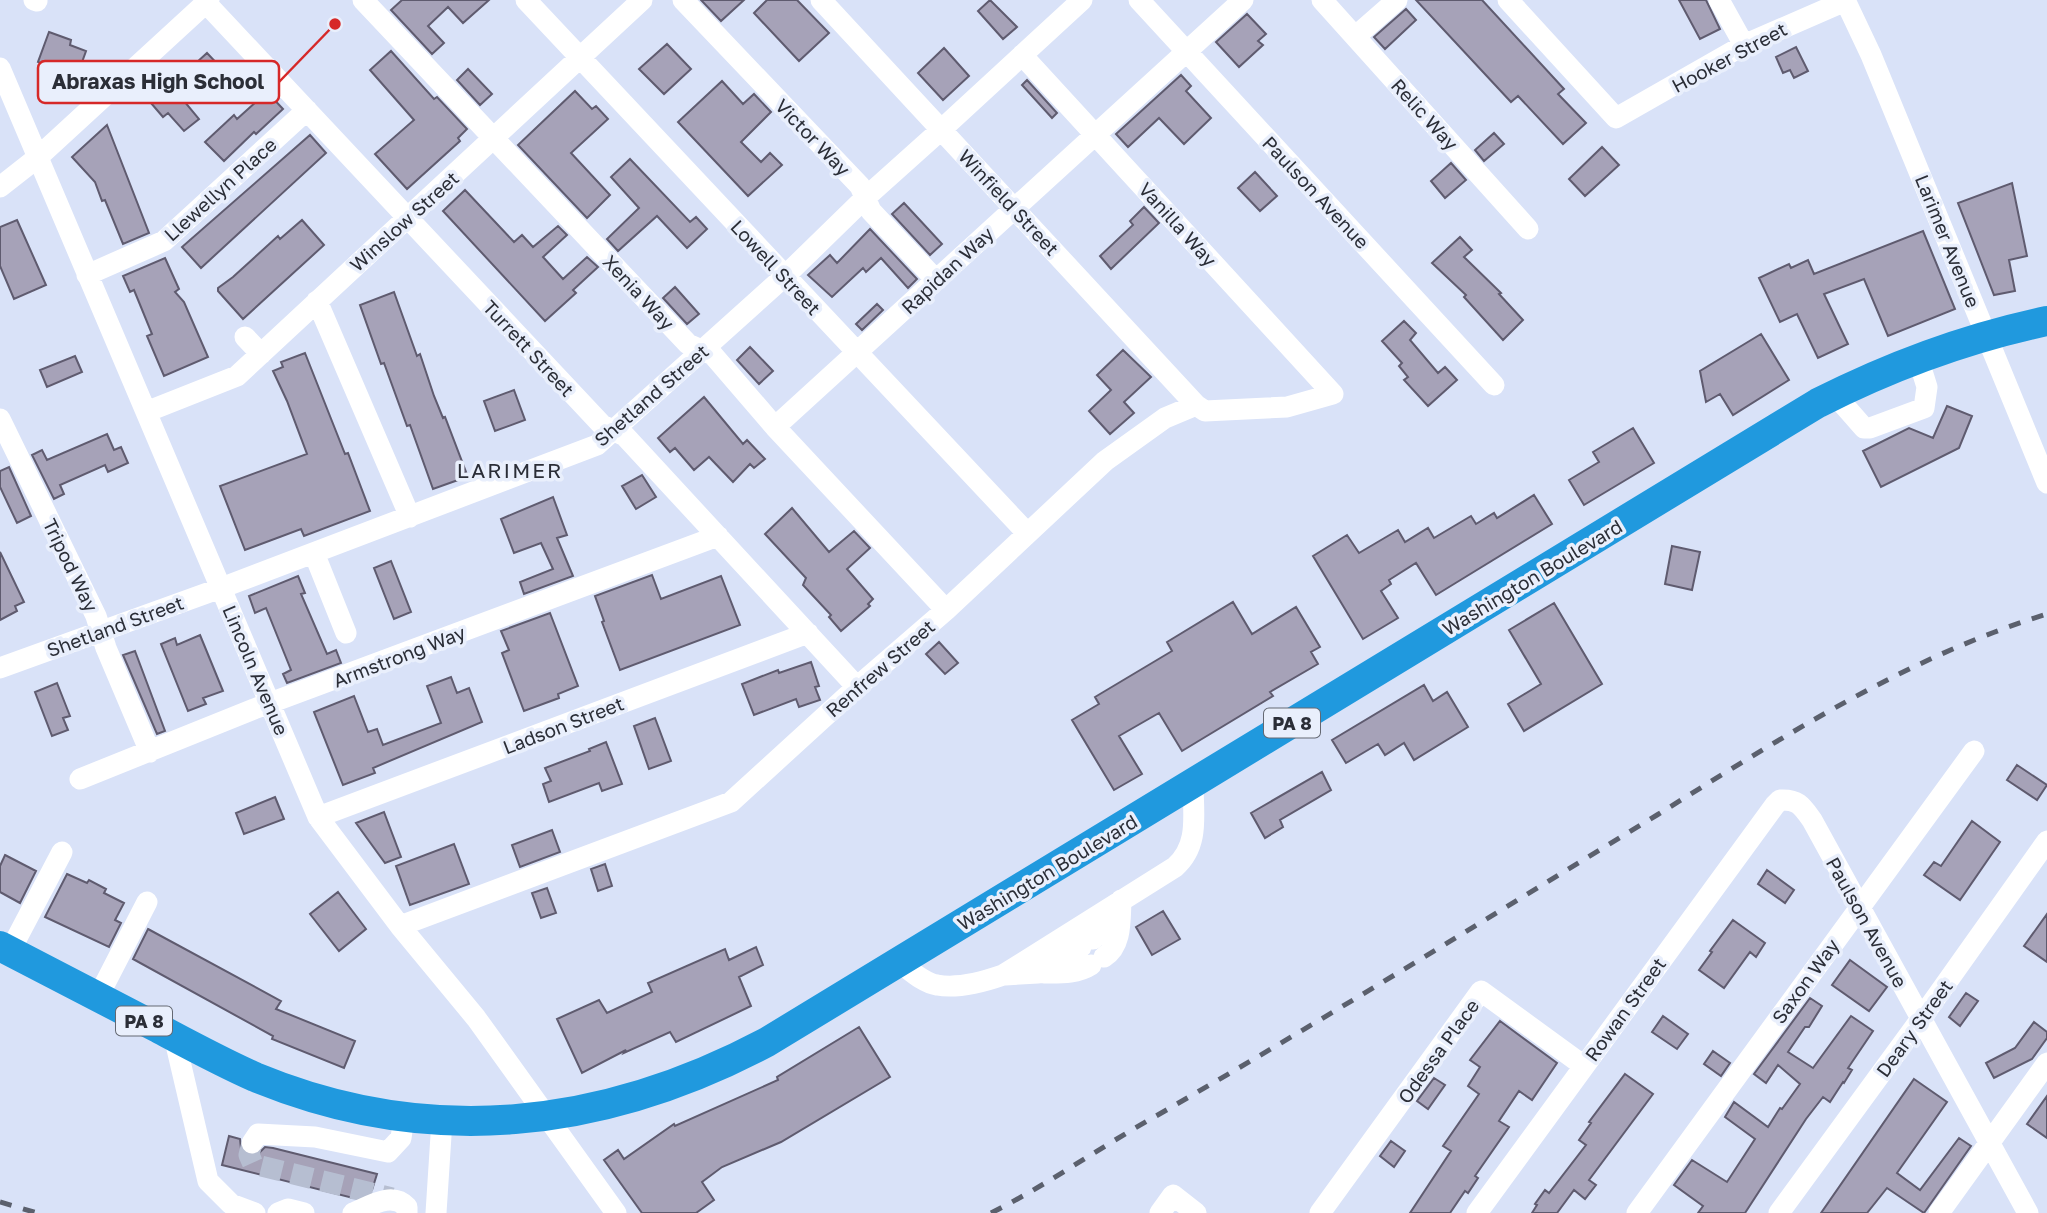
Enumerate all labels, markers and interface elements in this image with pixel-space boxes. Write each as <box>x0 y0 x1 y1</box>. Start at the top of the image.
street label: Hooker Street <box>1668 17 1790 97</box>
callout: Abraxas High School <box>38 61 279 103</box>
text: Abraxas High School <box>52 68 264 94</box>
street label: Relic Way <box>1387 73 1463 155</box>
street label: Victor Way <box>771 94 855 180</box>
street label: Paulson Avenue <box>1258 131 1374 253</box>
street label: Llewellyn Place <box>159 133 281 245</box>
street label: Winfield Street <box>954 144 1064 260</box>
street label: Winslow Street <box>345 166 463 276</box>
street label: Larimer Avenue <box>1911 171 1985 311</box>
street label: Vanilla Way <box>1134 177 1222 271</box>
street label: Lowell Street <box>726 215 826 319</box>
street label: Rapidan Way <box>896 221 998 319</box>
street label: Xenia Way <box>599 250 680 334</box>
street label: Turrett Street <box>479 295 579 401</box>
street label: Shetland Street <box>589 339 713 451</box>
district label: LARIMER <box>457 457 563 483</box>
street label: Washington Boulevard <box>1438 514 1626 640</box>
street label: Tripod Way <box>39 515 104 616</box>
street label: Shetland Street <box>44 591 186 661</box>
street label: Lincoln Avenue <box>218 602 294 738</box>
street label: Renfrew Street <box>821 614 939 722</box>
street label: Armstrong Way <box>330 620 469 692</box>
street label: Ladson Street <box>499 691 627 759</box>
road number: PA 8 <box>1264 708 1320 738</box>
street label: Washington Boulevard <box>953 809 1141 935</box>
street label: Paulson Avenue <box>1822 853 1912 991</box>
street label: Saxon Way <box>1767 934 1844 1028</box>
street label: Rowan Street <box>1580 953 1670 1065</box>
street label: Deary Street <box>1871 975 1957 1081</box>
street label: Odessa Place <box>1393 994 1483 1108</box>
road number: PA 8 <box>116 1006 172 1036</box>

